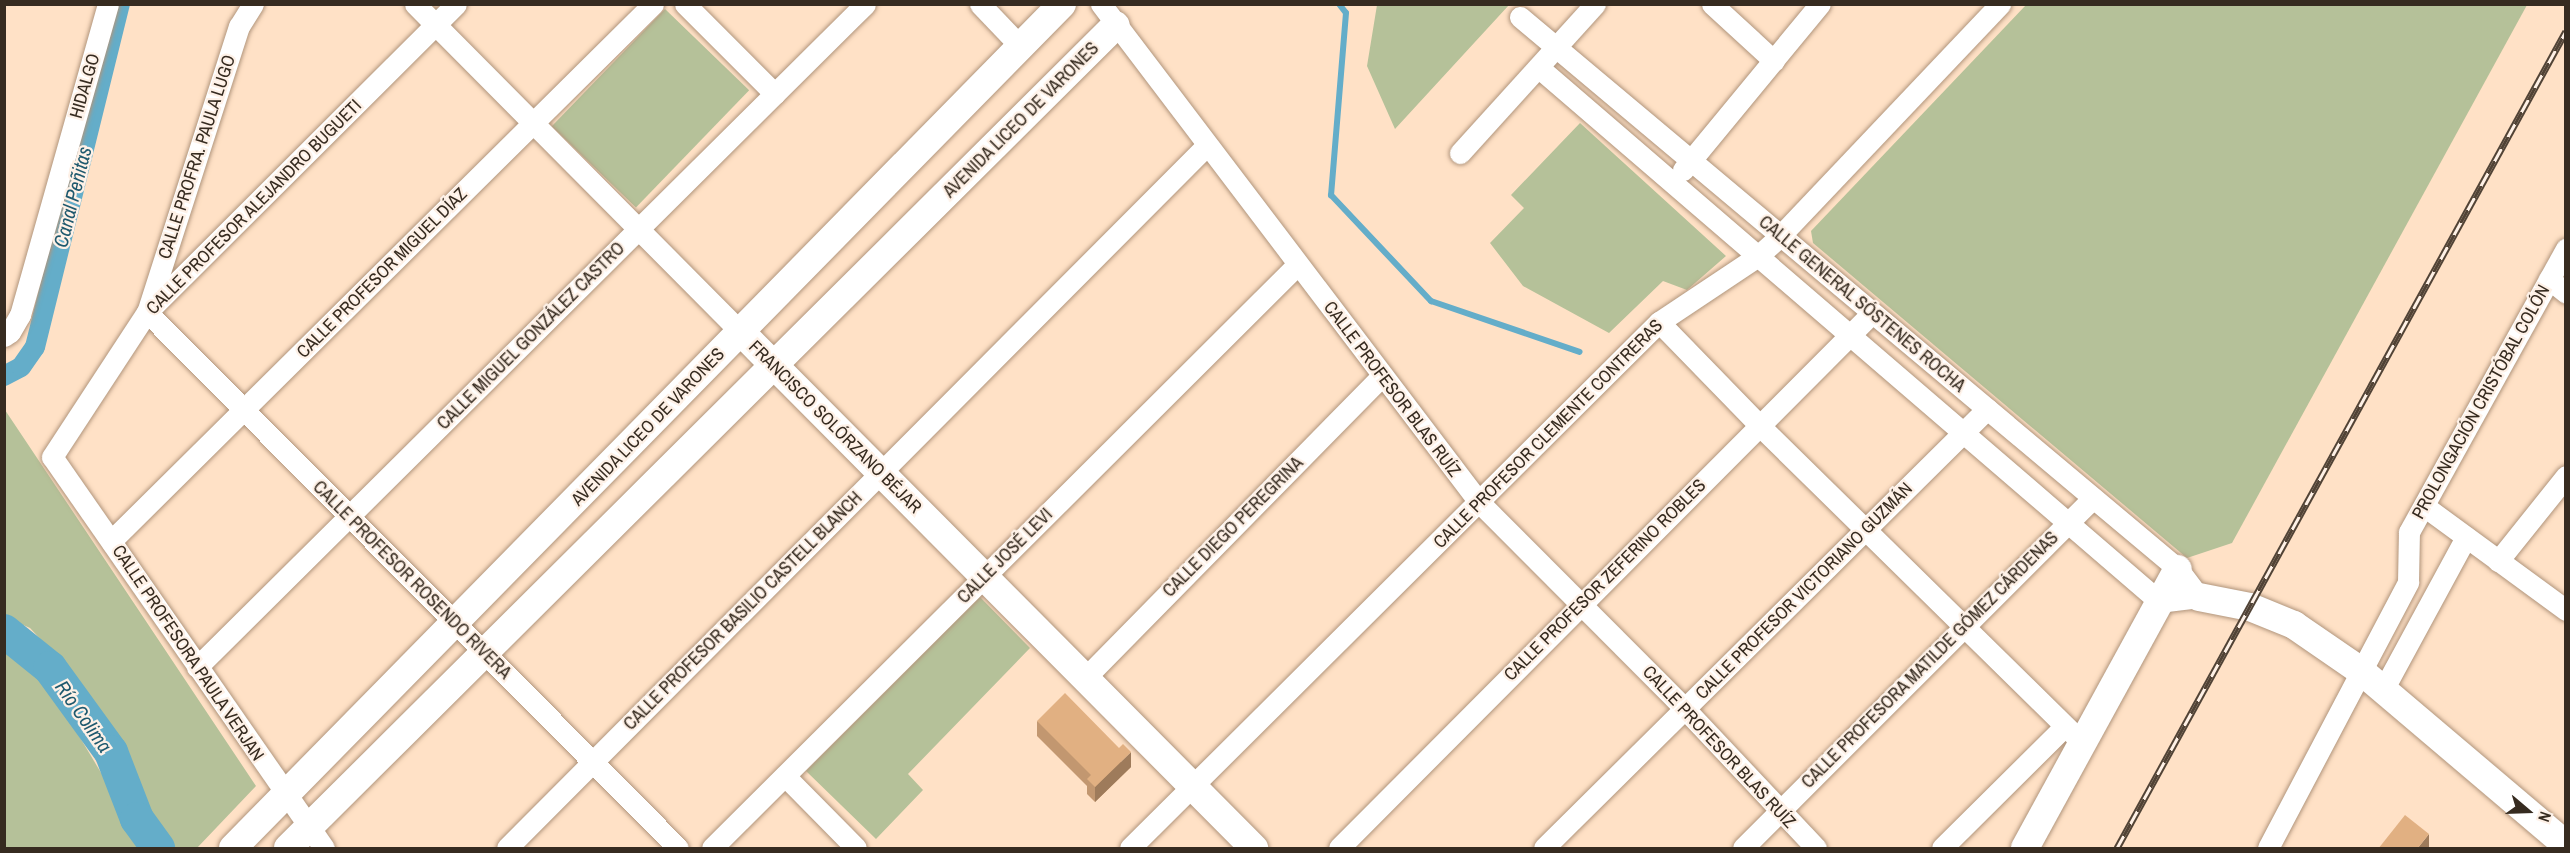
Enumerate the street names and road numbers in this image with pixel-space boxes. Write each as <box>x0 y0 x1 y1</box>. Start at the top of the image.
street label: AVENIDA LICEO DE VARONES <box>938 37 1104 203</box>
street label: HIDALGO <box>65 51 105 121</box>
street label: CALLE PROFRA. PAULA LUGO <box>154 52 240 262</box>
street label: CALLE PROFESOR ALEJANDRO BUGUETI <box>142 95 366 319</box>
street label: CALLE PROFESOR MIGUEL DÍAZ <box>292 183 472 363</box>
street label: CALLE GENERAL SÓSTENES ROCHA <box>1754 211 1970 397</box>
street label: CALLE MIGUEL GONZÁLEZ CASTRO <box>433 238 629 434</box>
street label: PROLONGACIÓN CRISTÓBAL COLÓN <box>2407 281 2555 523</box>
street label: CALLE PROFESOR BLAS RUÍZ <box>1319 297 1465 481</box>
street label: CALLE PROFESOR CLEMENTE CONTRERAS <box>1429 315 1667 553</box>
street label: FRANCISCO SOLÓRZANO BÉJAR <box>744 336 926 518</box>
street label: AVENIDA LICEO DE VARONES <box>567 343 729 511</box>
street label: CALLE DIEGO PEREGRINA <box>1158 452 1308 602</box>
street label: CALLE PROFESOR ZEFERINO ROBLES <box>1500 475 1710 685</box>
street label: CALLE PROFESOR ROSENDO RIVERA <box>308 476 516 684</box>
street label: CALLE PROFESOR VICTORIANO GUZMÁN <box>1691 478 1917 704</box>
street label: CALLE PROFESOR BASILIO CASTELL BLANCH <box>619 487 867 735</box>
street label: CALLE JOSÉ LEVI <box>953 504 1057 608</box>
street label: CALLE PROFESORA MATILDE GÓMEZ CÁRDENAS <box>1797 527 2063 793</box>
street label: CALLE PROFESORA PAULA VERJAN <box>107 540 269 766</box>
street label: CALLE PROFESOR BLAS RUÍZ <box>1638 661 1800 833</box>

